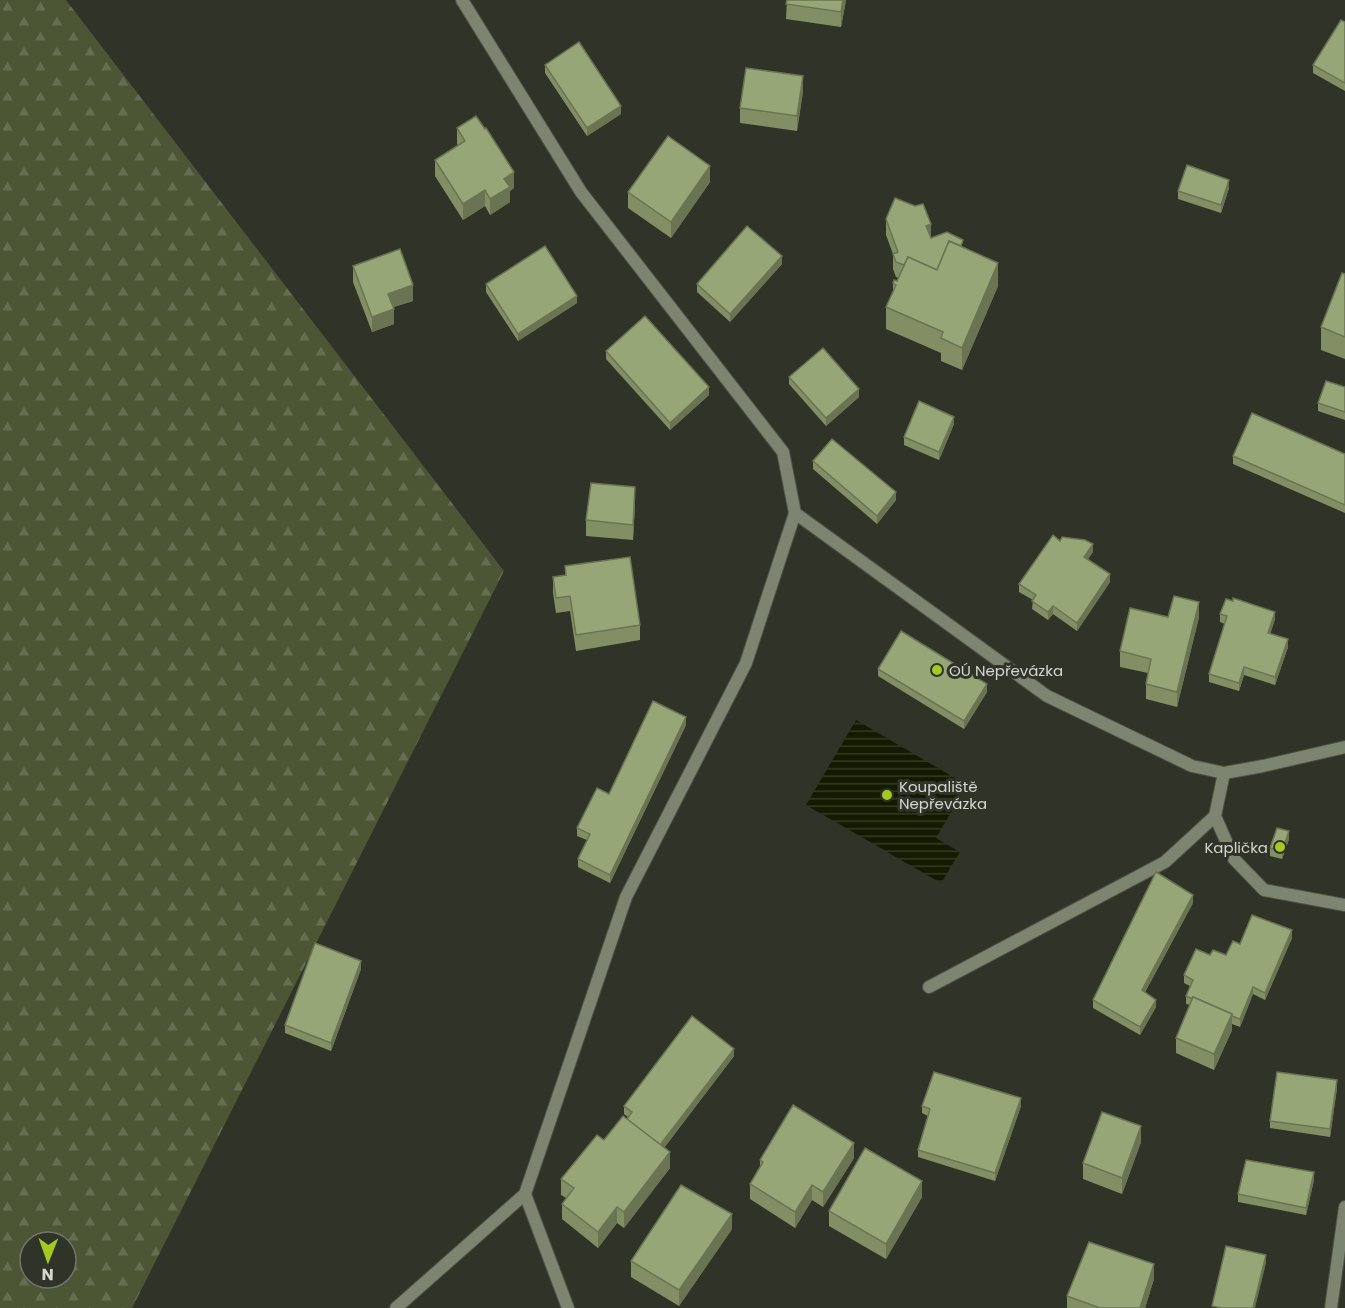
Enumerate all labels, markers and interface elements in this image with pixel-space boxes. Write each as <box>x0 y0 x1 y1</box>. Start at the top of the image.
place label: OÚ Nepřevázka <box>949 660 1063 681</box>
marker: OÚ Nepřevázka <box>930 663 944 677</box>
place label: Koupaliště Nepřevázka <box>899 776 987 814</box>
marker: Koupaliště Nepřevázka <box>880 788 894 802</box>
place label: Kaplička <box>1204 837 1268 858</box>
marker: Kaplička <box>1273 840 1287 854</box>
north arrow <box>18 1230 78 1290</box>
text: N <box>42 1263 54 1286</box>

